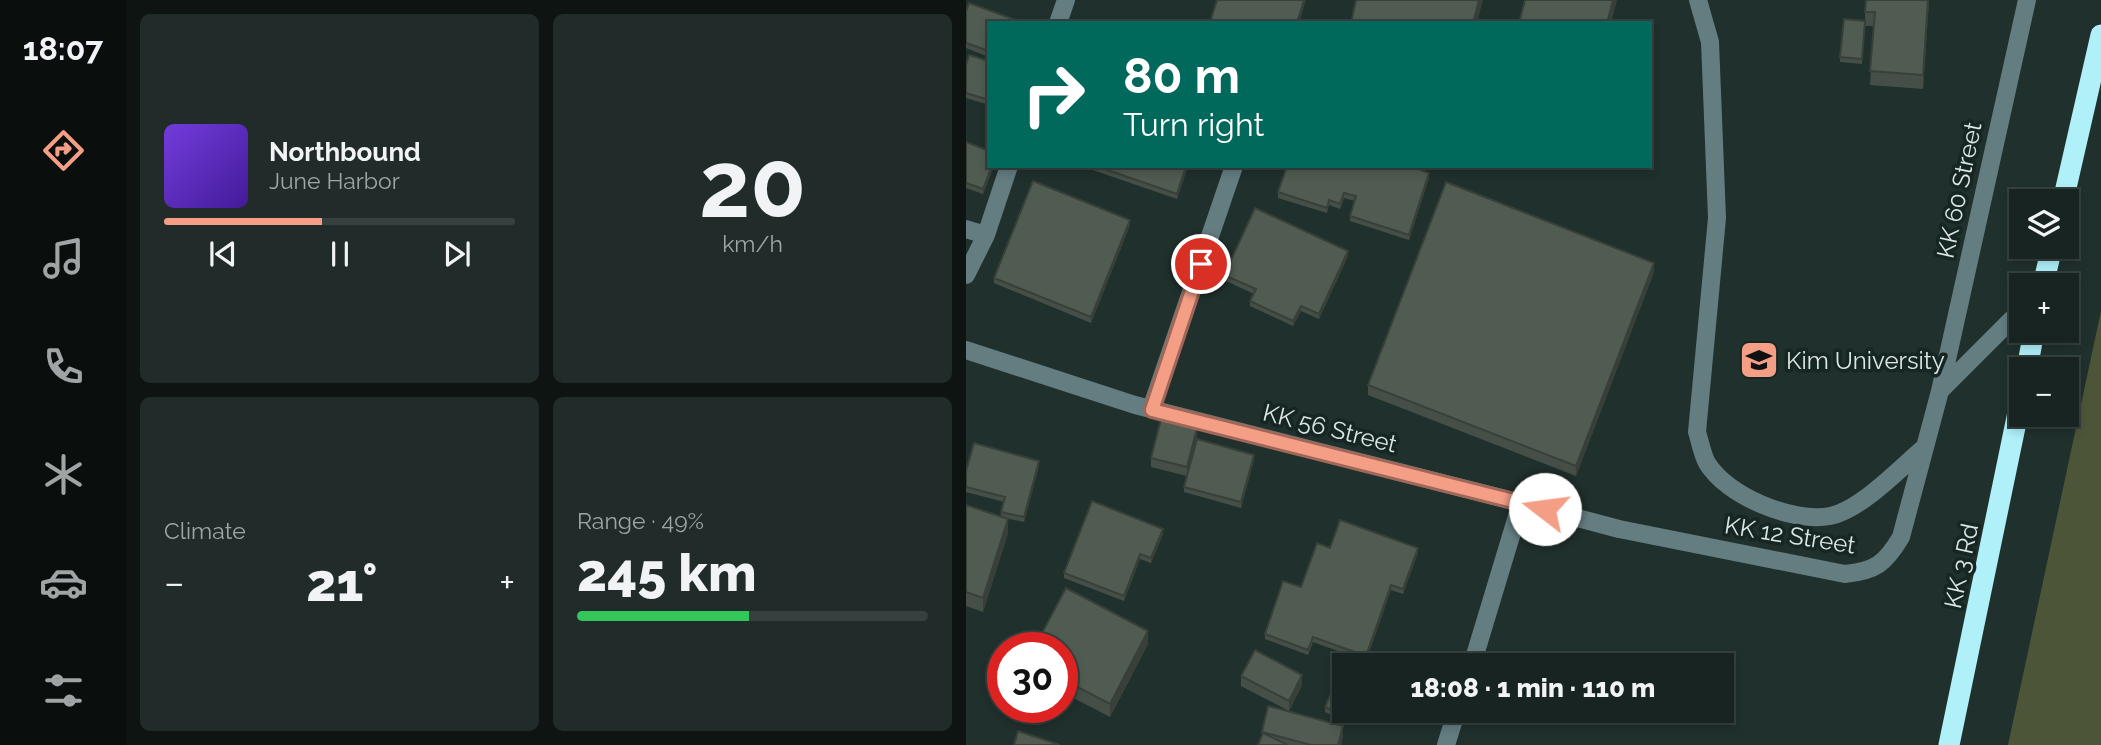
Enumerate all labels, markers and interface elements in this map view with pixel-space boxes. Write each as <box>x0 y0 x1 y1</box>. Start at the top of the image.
text: 18:07 <box>23 30 103 67</box>
text: 80 m <box>1123 47 1240 104</box>
icon: right <box>1008 49 1099 140</box>
text: Turn right <box>1123 106 1264 143</box>
street label: KK 60 Street <box>1930 119 1988 261</box>
icon: directions <box>39 126 88 175</box>
text: 20 <box>699 131 806 238</box>
text: Northbound <box>269 137 421 167</box>
text: June Harbor <box>269 167 400 194</box>
map controls <box>2009 189 2079 427</box>
button: layers <box>2009 189 2079 259</box>
text: km/h <box>722 230 783 257</box>
icon: music <box>39 234 88 283</box>
pin <box>1171 234 1231 294</box>
icon: previous <box>204 235 242 273</box>
icon: pause <box>321 235 359 273</box>
icon: next <box>438 235 476 273</box>
icon: arrive <box>1182 245 1220 283</box>
button: + <box>2009 273 2079 343</box>
school or university icon: Kim University <box>1738 339 1780 381</box>
icon: phone <box>39 342 88 391</box>
place label: Kim University <box>1786 346 1945 375</box>
button: − <box>2009 357 2079 427</box>
street label: KK 56 Street <box>1260 397 1400 459</box>
icon: climate <box>39 450 88 499</box>
position arrow <box>1508 472 1582 546</box>
text: Range · 49% <box>577 507 704 534</box>
street label: KK 12 Street <box>1722 510 1858 560</box>
text: Climate <box>164 517 246 544</box>
street label: KK 3 Rd <box>1938 521 1984 611</box>
text: 245 km <box>577 542 757 603</box>
text: 21° <box>306 552 377 613</box>
icon: car <box>39 558 88 607</box>
text: − <box>164 560 184 605</box>
text: + <box>499 560 515 605</box>
speed limit sign: 30 <box>987 632 1078 723</box>
icon: filters <box>39 666 88 715</box>
text: 18:08 · 1 min · 110 m <box>1411 673 1655 703</box>

